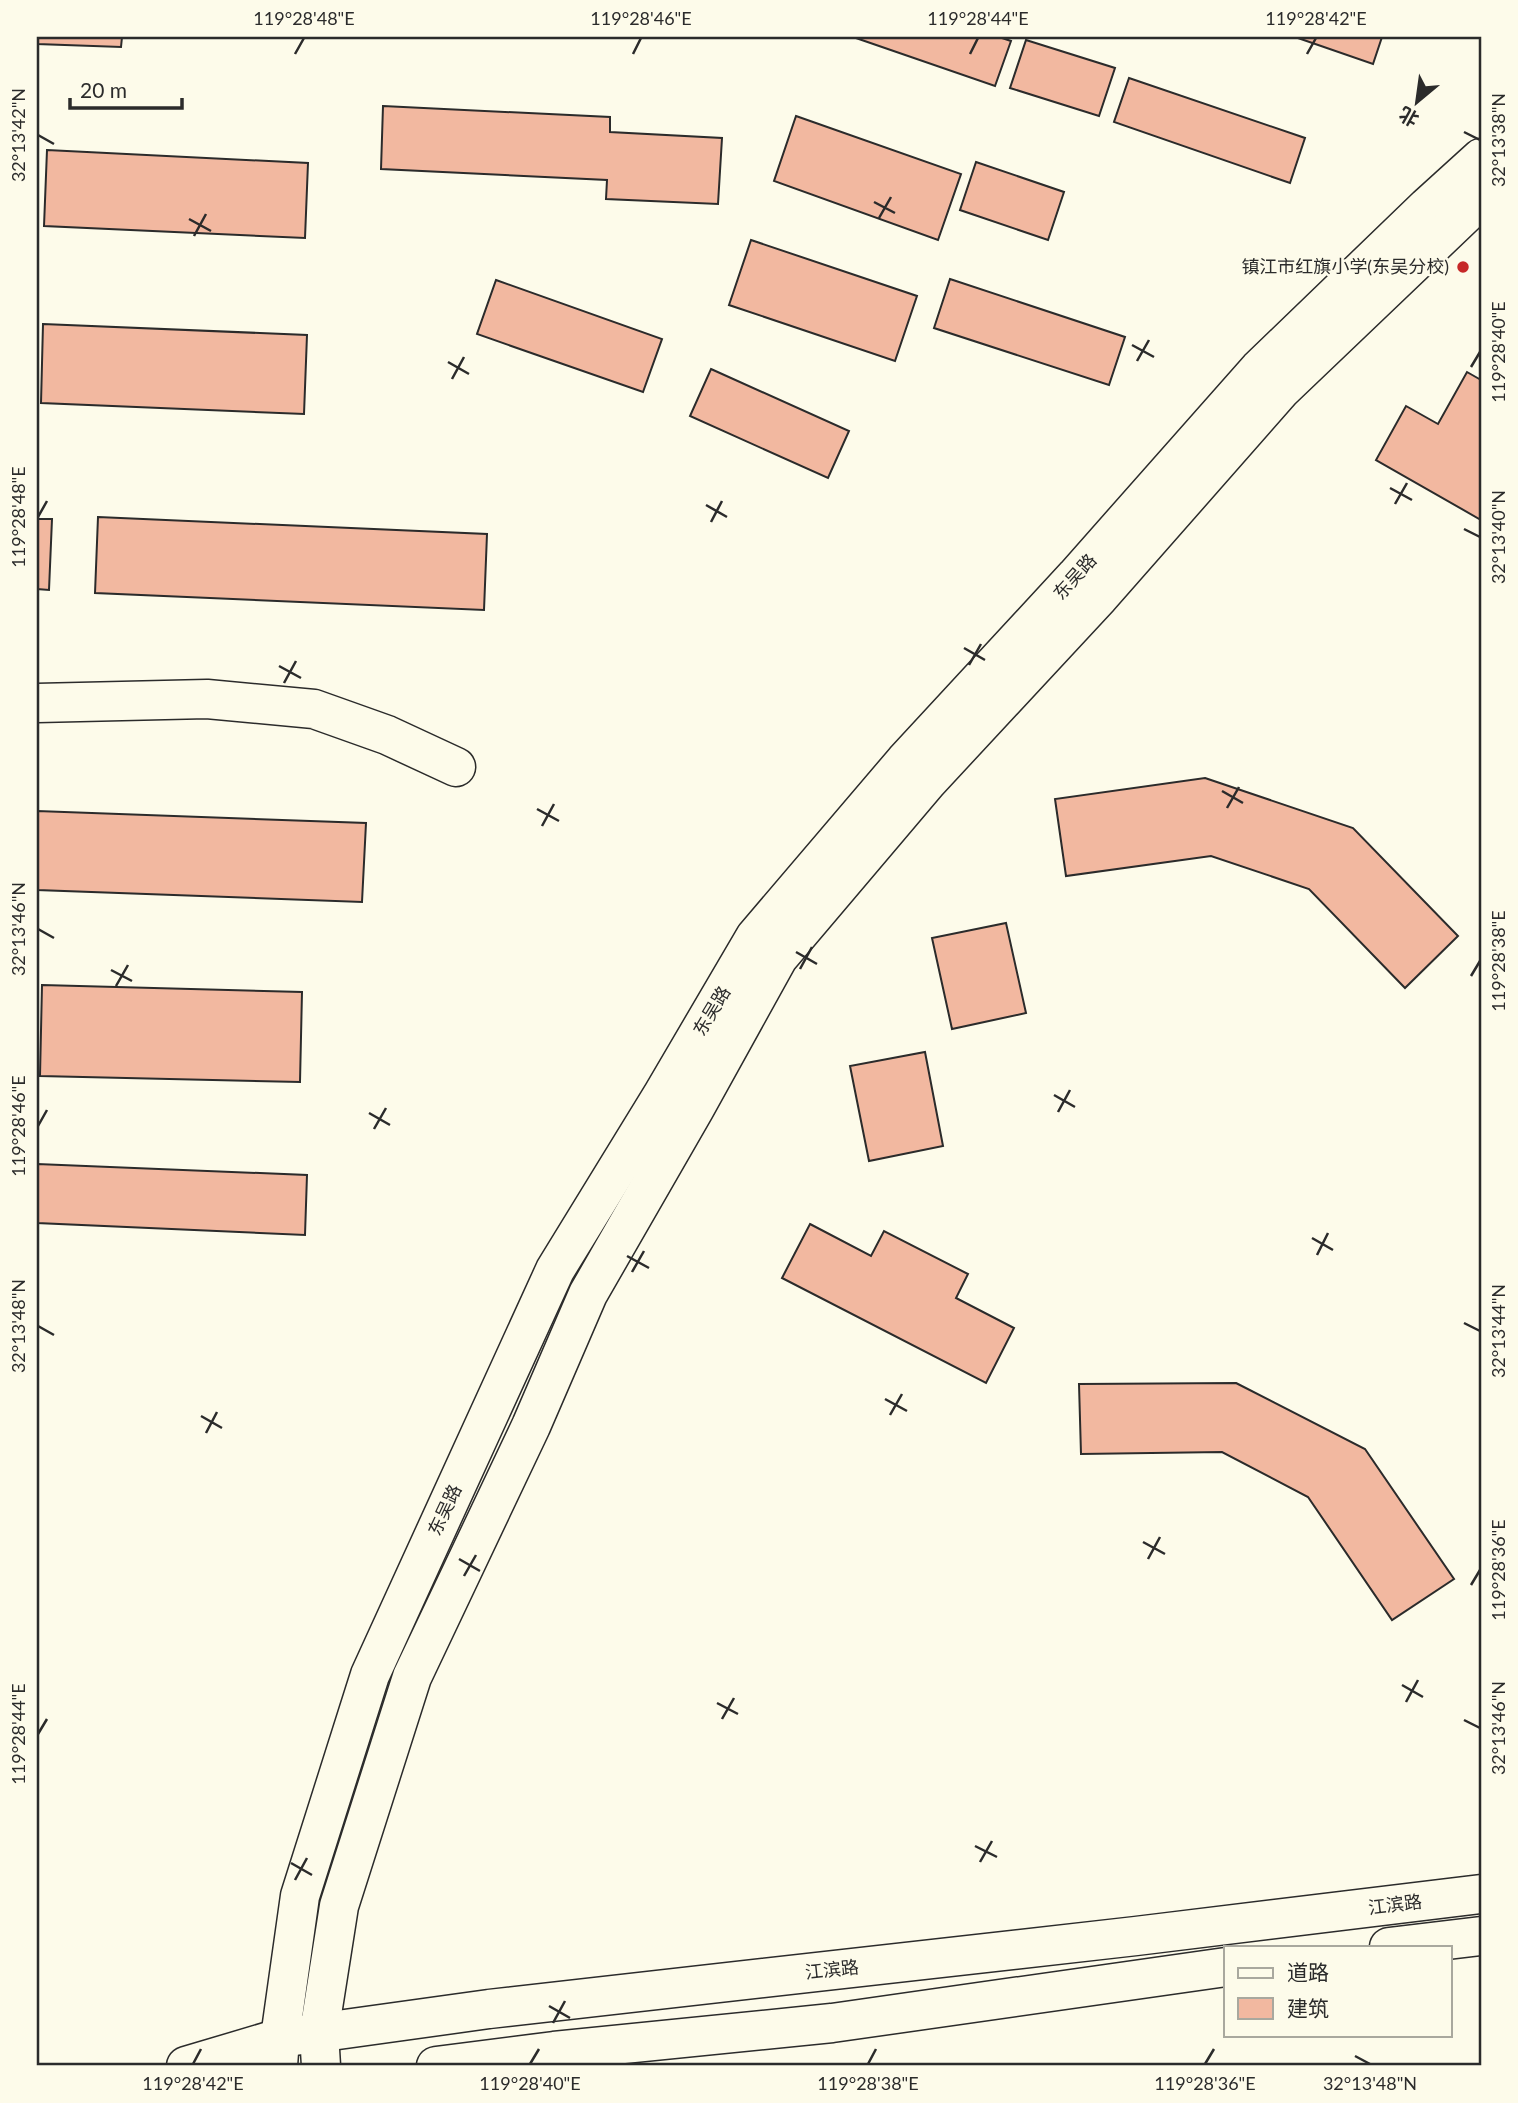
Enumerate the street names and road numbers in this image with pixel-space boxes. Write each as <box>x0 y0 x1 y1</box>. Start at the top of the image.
street label: 东吴路 <box>1048 549 1100 604</box>
street label: 东吴路 <box>688 982 734 1039</box>
street label: 东吴路 <box>423 1480 465 1539</box>
street label: 江滨路 <box>1367 1890 1423 1918</box>
street label: 江滨路 <box>804 1955 860 1983</box>

